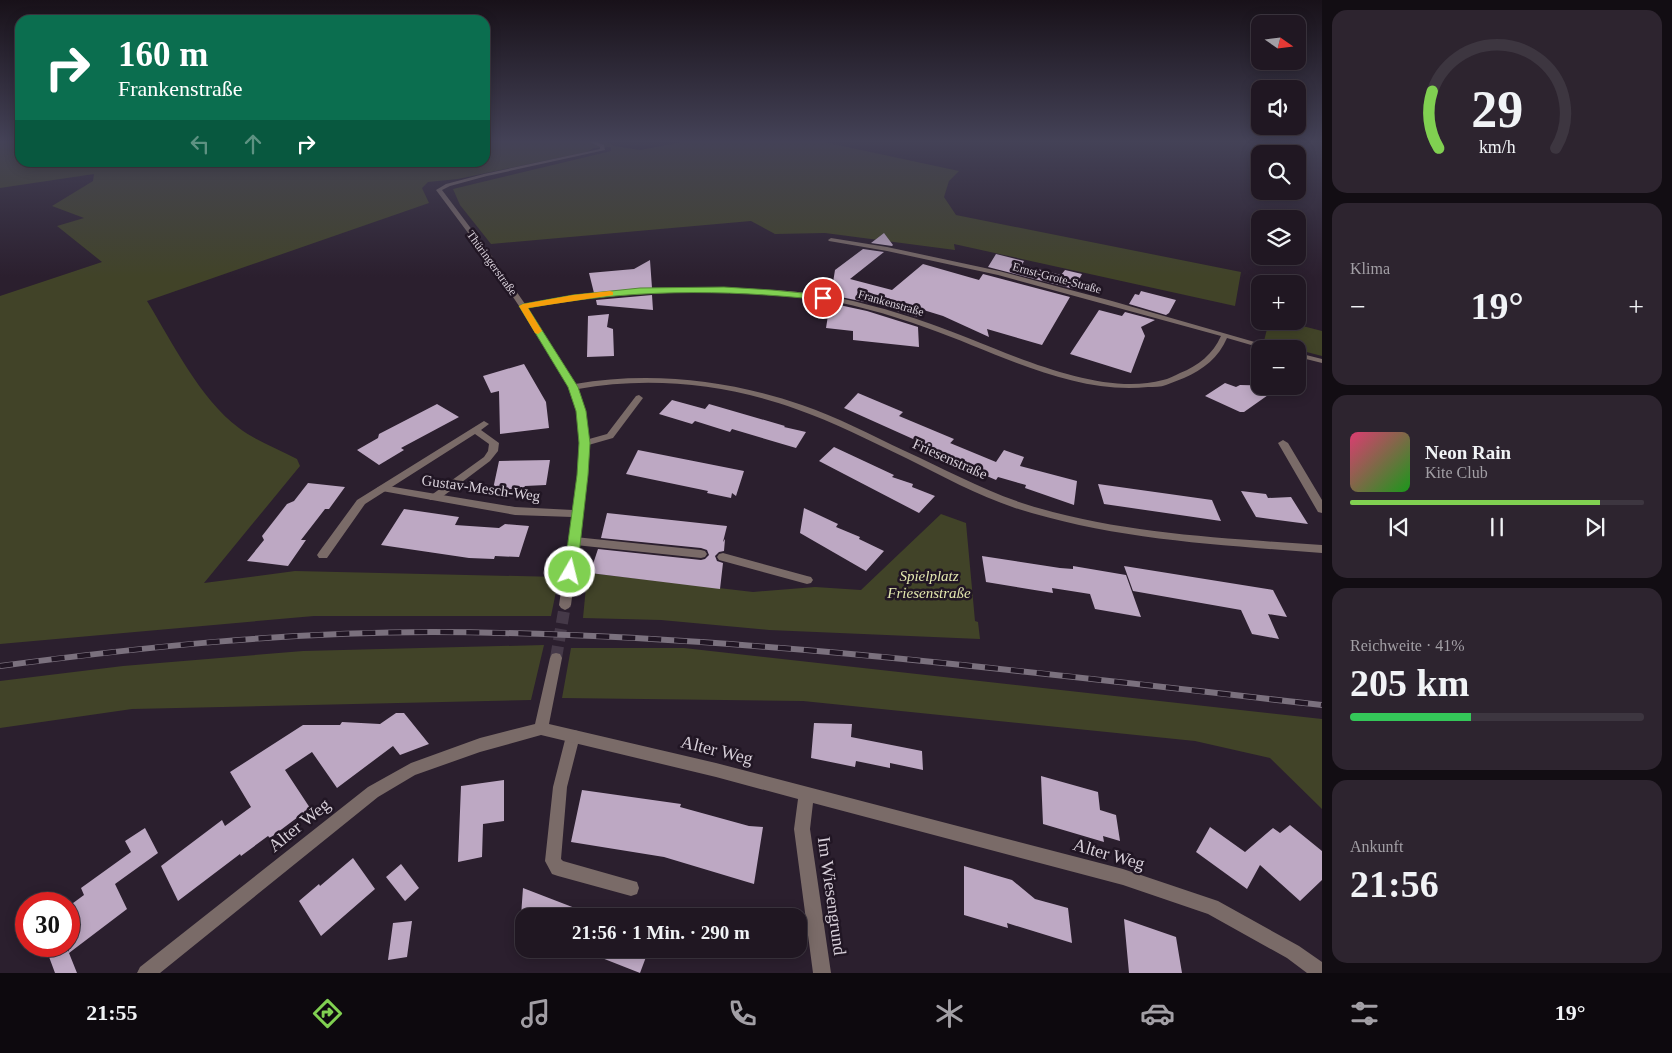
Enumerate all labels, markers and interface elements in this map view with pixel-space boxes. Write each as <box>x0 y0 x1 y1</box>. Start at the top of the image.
north arrow <box>1251 15 1306 70</box>
map controls <box>1251 15 1306 395</box>
icon: right <box>35 35 100 100</box>
text: 160 m <box>118 35 208 74</box>
text: Frankenstraße <box>118 76 243 101</box>
button: sound <box>1251 80 1306 135</box>
text: 29 <box>1471 81 1523 138</box>
icon: left <box>186 130 214 158</box>
icon: ahead <box>239 130 267 158</box>
icon: right <box>292 130 320 158</box>
text: km/h <box>1479 137 1515 157</box>
button: search <box>1251 145 1306 200</box>
button: layers <box>1251 210 1306 265</box>
street label: Thüringerstraße <box>464 228 520 298</box>
street label: Ernst-Grote-Straße <box>1011 259 1103 297</box>
text: Klima <box>1350 260 1390 277</box>
button: + <box>1251 275 1306 330</box>
pin <box>802 277 844 319</box>
icon: arrive <box>809 284 837 312</box>
text: 19° <box>1470 285 1524 327</box>
street label: Frankenstraße <box>856 287 926 319</box>
text: − <box>1350 291 1366 322</box>
text: + <box>1628 291 1644 322</box>
button: − <box>1251 340 1306 395</box>
street label: Friesenstraße <box>910 435 990 483</box>
text: Neon Rain <box>1425 442 1511 463</box>
text: Kite Club <box>1425 464 1488 481</box>
street label: Gustav-Mesch-Weg <box>421 472 542 504</box>
icon: previous <box>1385 513 1413 541</box>
icon: pause <box>1483 513 1511 541</box>
icon: next <box>1581 513 1609 541</box>
position arrow <box>543 545 595 597</box>
park label: Spielplatz Friesenstraße <box>886 568 971 601</box>
text: Reichweite · 41% <box>1350 637 1465 654</box>
text: 205 km <box>1350 662 1469 704</box>
street label: Alter Weg <box>679 731 755 769</box>
street label: Alter Weg <box>264 794 334 856</box>
street label: Alter Weg <box>1071 834 1147 874</box>
street label: Im Wiesengrund <box>814 835 850 957</box>
text: Ankunft <box>1350 838 1403 855</box>
text: 21:56 <box>1350 863 1439 905</box>
speed limit sign: 30 <box>15 892 80 957</box>
text: 21:56 · 1 Min. · 290 m <box>572 922 750 943</box>
icon: directions <box>310 996 345 1031</box>
icon: music <box>518 996 553 1031</box>
icon: phone <box>725 996 760 1031</box>
icon: climate <box>932 996 967 1031</box>
icon: car <box>1140 996 1175 1031</box>
icon: filters <box>1347 996 1382 1031</box>
text: 21:55 <box>86 1000 138 1025</box>
text: 19° <box>1555 1000 1586 1025</box>

